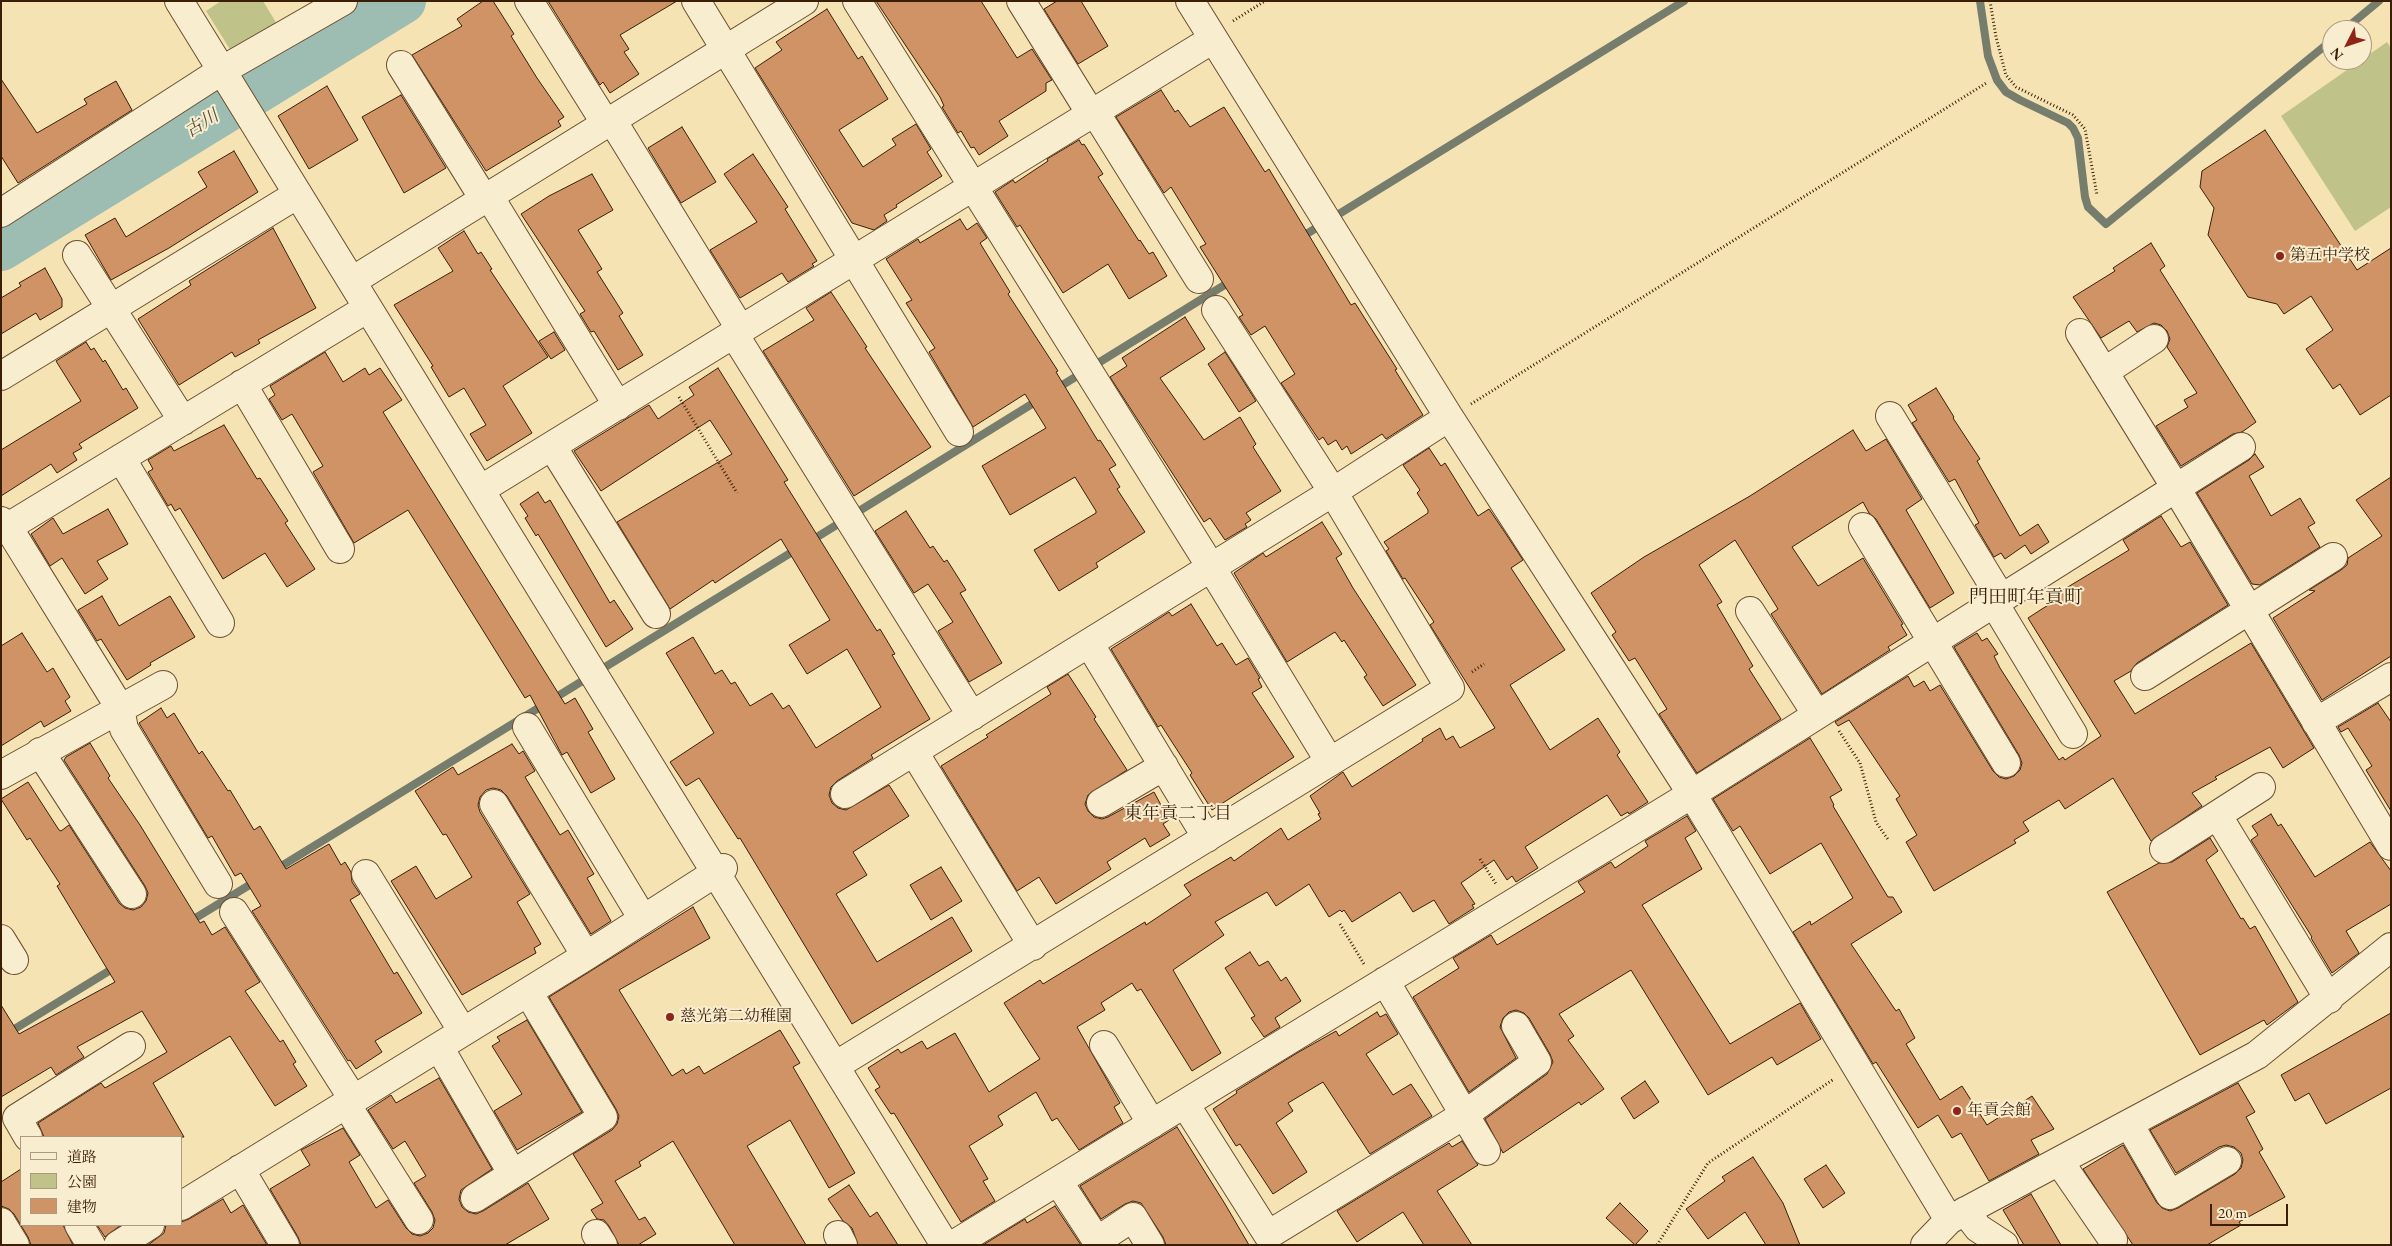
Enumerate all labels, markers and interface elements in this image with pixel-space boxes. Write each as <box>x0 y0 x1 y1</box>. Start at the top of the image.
north arrow <box>2322 20 2372 70</box>
text: N <box>2326 44 2347 64</box>
water label: 古川 <box>181 105 223 143</box>
place label: 第五中学校 <box>2290 246 2370 266</box>
marker: 第五中学校 <box>2274 250 2286 262</box>
district label: 門田町年貢町 <box>1969 587 2083 609</box>
district label: 東年貢二丁目 <box>1124 803 1232 825</box>
place label: 慈光第二幼稚園 <box>680 1007 792 1027</box>
marker: 慈光第二幼稚園 <box>664 1011 676 1023</box>
place label: 年貢会館 <box>1967 1101 2031 1121</box>
marker: 年貢会館 <box>1951 1105 1963 1117</box>
legend <box>20 1136 182 1226</box>
text: 道路 <box>67 1147 97 1166</box>
text: 公園 <box>67 1172 97 1191</box>
scale bar <box>2212 1194 2290 1226</box>
text: 建物 <box>67 1197 97 1216</box>
text: 20 m <box>2218 1203 2247 1222</box>

